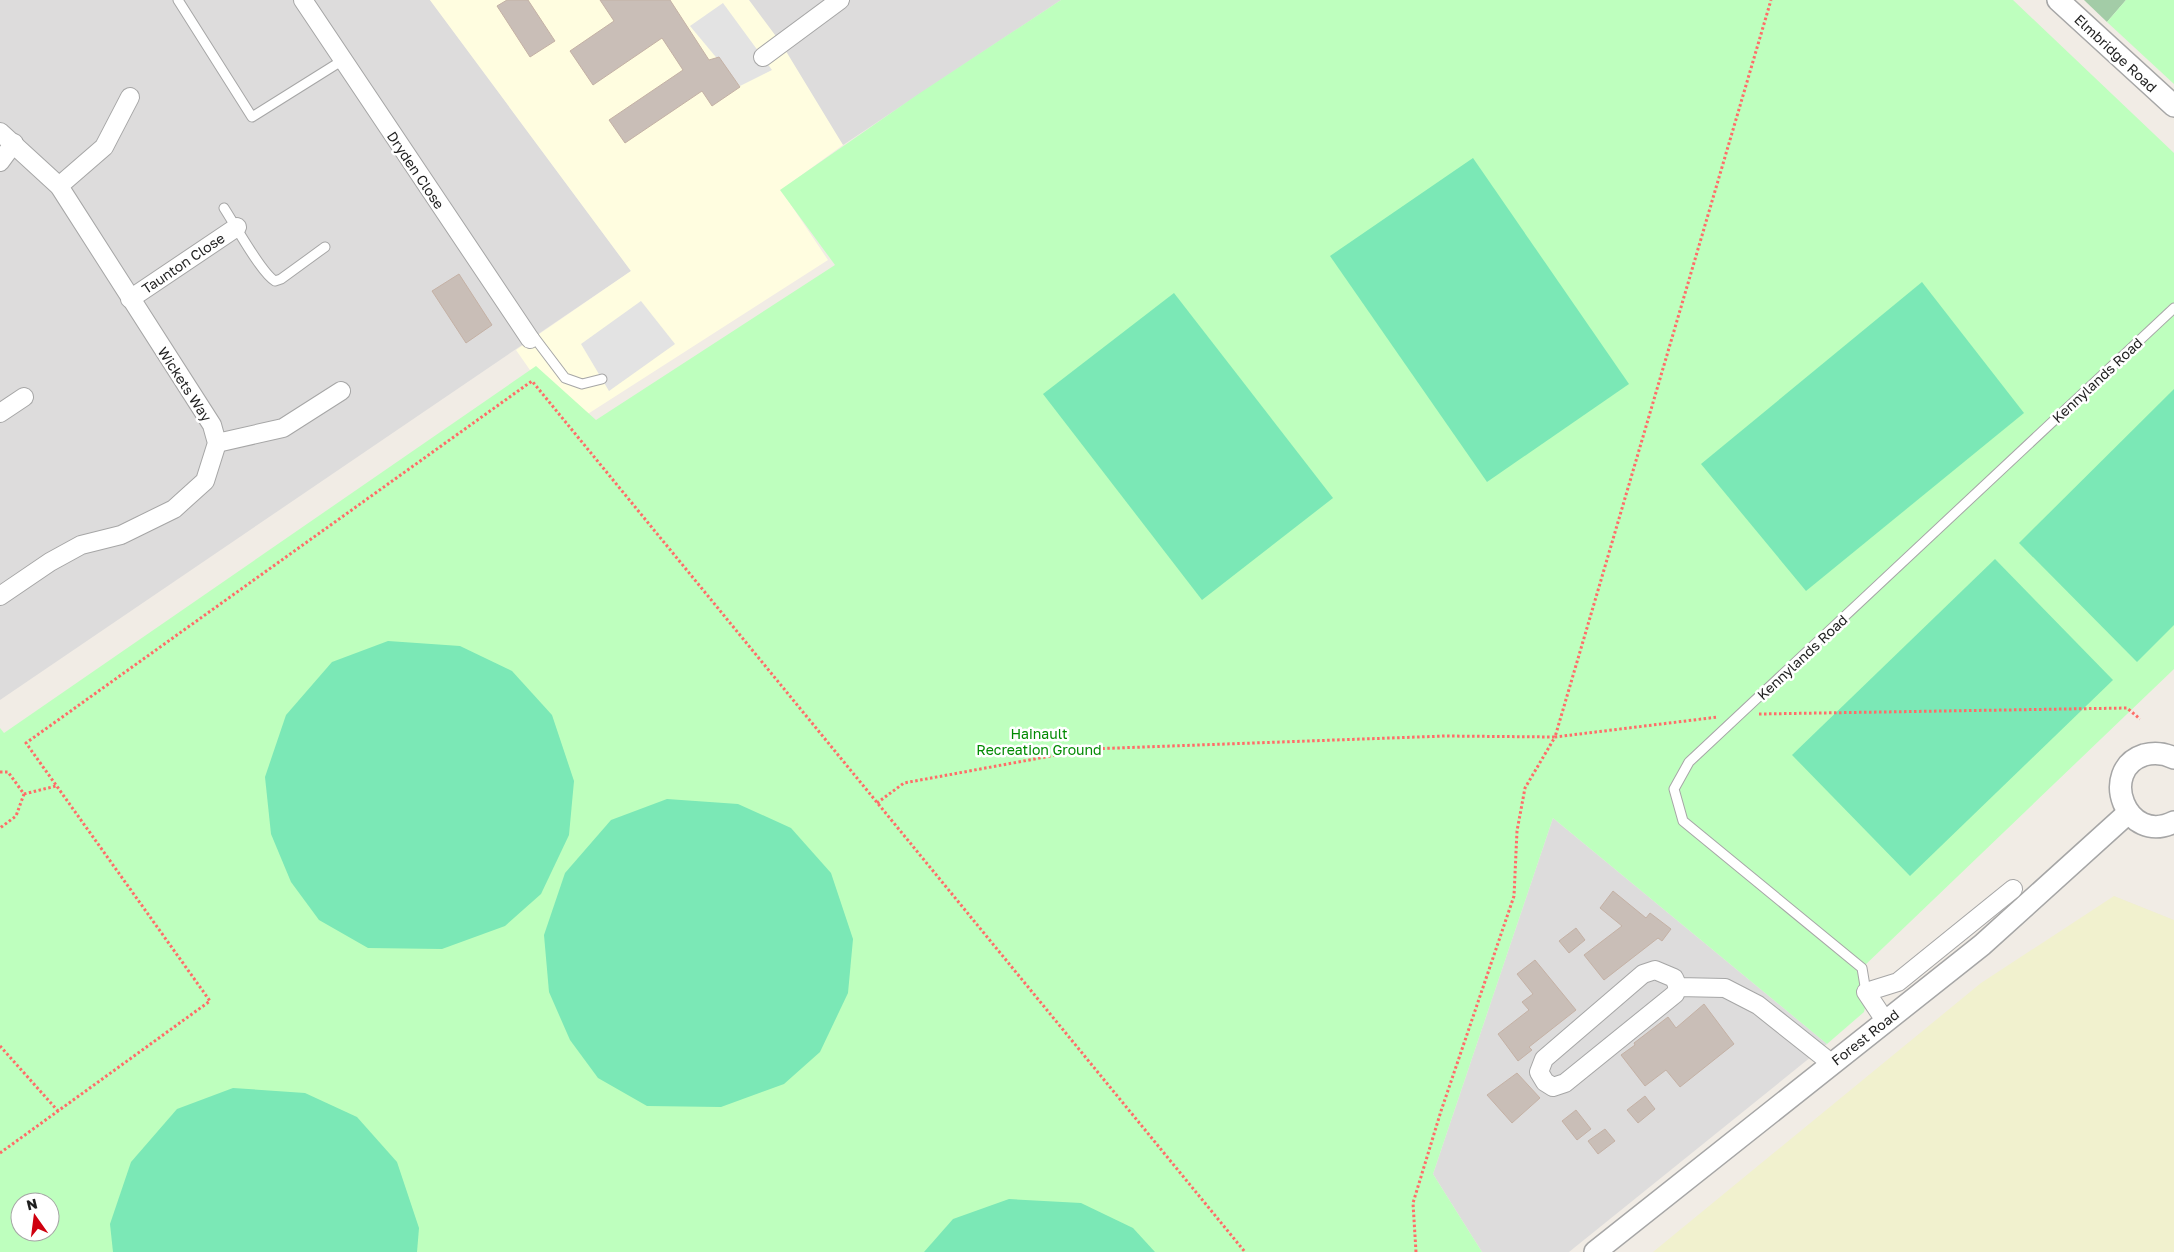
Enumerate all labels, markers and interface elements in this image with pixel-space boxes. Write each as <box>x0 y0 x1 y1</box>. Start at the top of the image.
street label: Elmbridge Road <box>2071 11 2161 95</box>
street label: Dryden Close <box>384 128 448 212</box>
street label: Taunton Close <box>138 229 228 297</box>
street label: Kennylands Road <box>2048 334 2146 426</box>
street label: Wickets Way <box>155 344 215 425</box>
street label: Kennylands Road <box>1753 611 1851 703</box>
park label: Hainault Recreation Ground <box>976 725 1102 758</box>
street label: Forest Road <box>1828 1005 1902 1069</box>
north arrow <box>10 1192 60 1242</box>
text: N <box>25 1194 39 1213</box>

